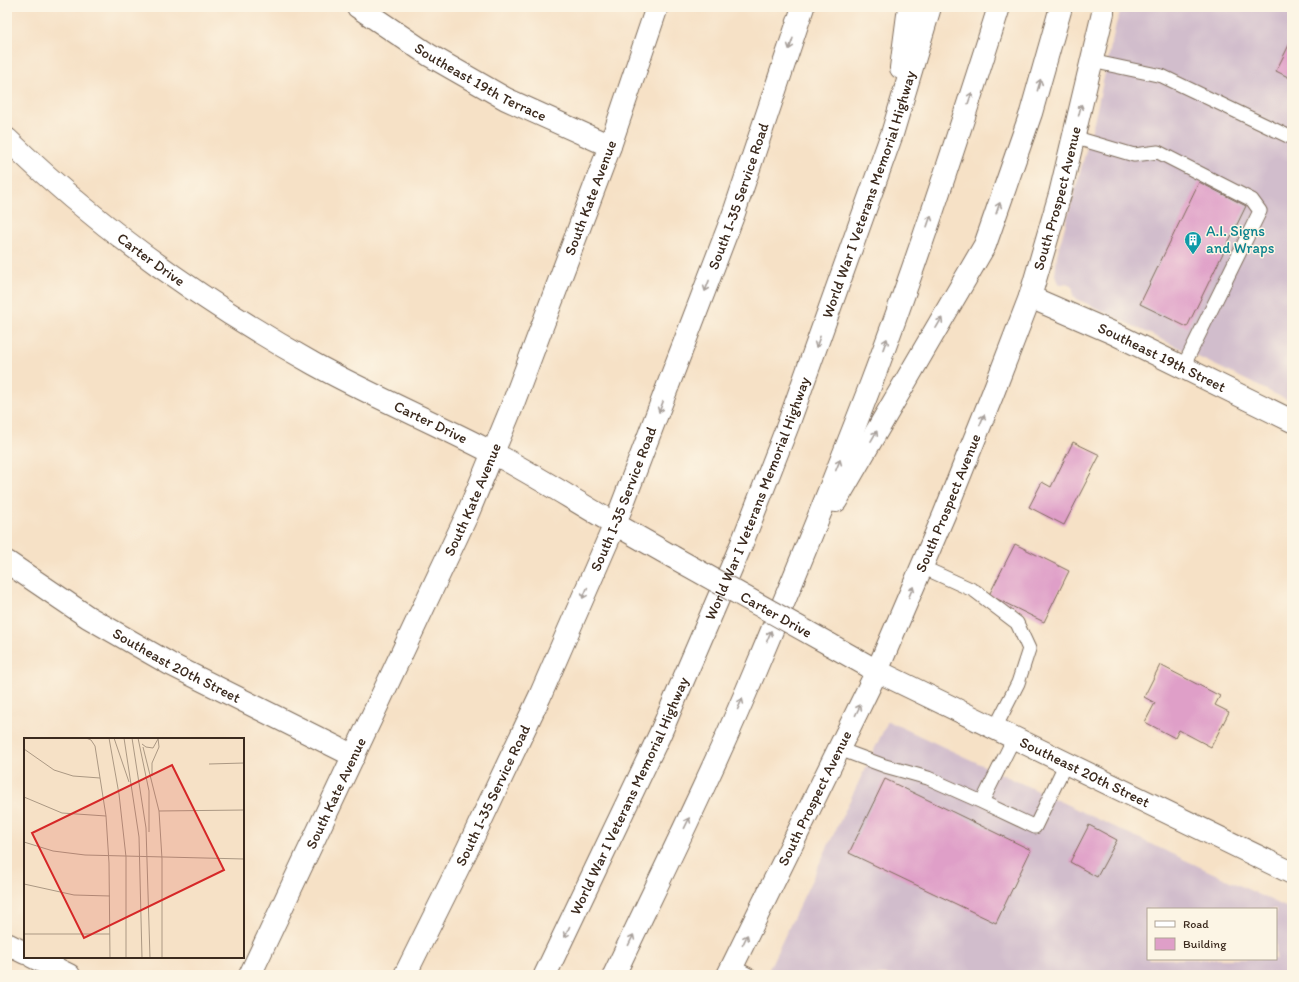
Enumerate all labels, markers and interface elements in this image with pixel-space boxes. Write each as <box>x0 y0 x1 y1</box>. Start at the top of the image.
one-way arrow <box>787 38 795 50</box>
street label: Southeast 19th Terrace <box>411 39 549 125</box>
street label: World War I Veterans Memorial Highway <box>818 68 919 320</box>
one-way arrow <box>1036 79 1043 92</box>
one-way arrow <box>967 92 974 105</box>
one-way arrow <box>1076 104 1084 117</box>
street label: South I-35 Service Road <box>704 120 773 272</box>
street label: South Prospect Avenue <box>1029 125 1085 272</box>
street label: South Kate Avenue <box>561 138 620 258</box>
one-way arrow <box>994 203 1002 215</box>
one-way arrow <box>925 216 933 228</box>
place label: A.I. Signs and Wraps <box>1206 222 1275 257</box>
street label: Carter Drive <box>114 229 188 290</box>
building icon: A.I. Signs and Wraps <box>1183 230 1203 255</box>
one-way arrow <box>702 279 710 291</box>
one-way arrow <box>936 317 944 329</box>
street label: Southeast 19th Street <box>1095 319 1229 396</box>
one-way arrow <box>814 336 822 348</box>
one-way arrow <box>882 337 889 350</box>
street label: World War I Veterans Memorial Highway <box>701 374 814 623</box>
street label: Carter Drive <box>391 397 470 447</box>
one-way arrow <box>656 401 664 413</box>
one-way arrow <box>979 414 987 426</box>
street label: South I-35 Service Road <box>586 423 661 574</box>
one-way arrow <box>870 430 878 442</box>
street label: South Prospect Avenue <box>911 431 985 575</box>
street label: South Kate Avenue <box>440 440 505 559</box>
one-way arrow <box>835 459 843 471</box>
one-way arrow <box>581 586 589 598</box>
one-way arrow <box>908 586 915 598</box>
street label: Carter Drive <box>737 587 815 642</box>
street label: Southeast 20th Street <box>109 624 244 707</box>
one-way arrow <box>766 630 774 642</box>
street label: World War I Veterans Memorial Highway <box>566 674 692 918</box>
one-way arrow <box>737 698 745 710</box>
one-way arrow <box>855 704 862 716</box>
street label: South I-35 Service Road <box>451 721 534 869</box>
street label: South Prospect Avenue <box>774 728 855 869</box>
street label: Southeast 20th Street <box>1017 733 1153 811</box>
street label: South Kate Avenue <box>302 734 370 852</box>
inset map <box>24 738 244 958</box>
one-way arrow <box>684 817 691 829</box>
legend <box>1147 908 1277 960</box>
text: Road <box>1183 917 1209 931</box>
one-way arrow <box>563 925 570 937</box>
one-way arrow <box>628 934 635 946</box>
one-way arrow <box>742 934 749 946</box>
text: Building <box>1183 937 1227 951</box>

